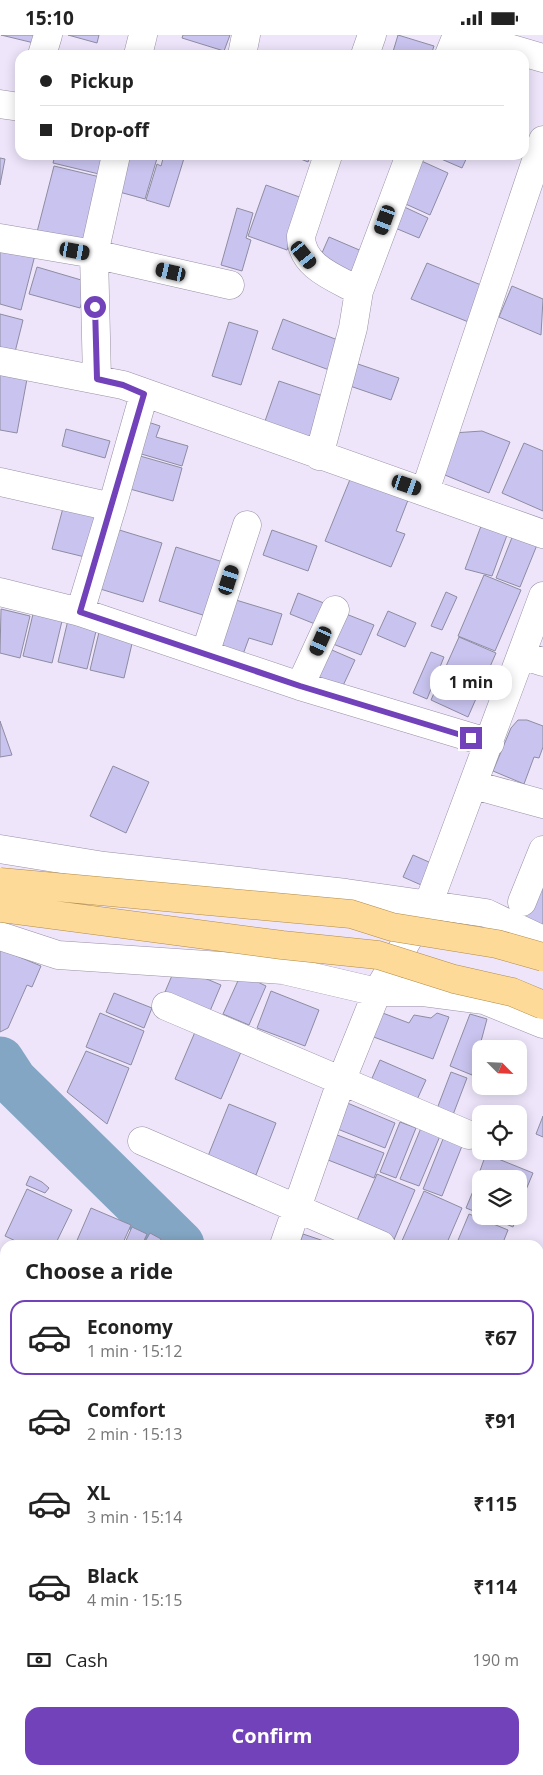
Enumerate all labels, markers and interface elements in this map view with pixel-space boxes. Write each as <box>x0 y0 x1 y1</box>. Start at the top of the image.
text: 15:10 <box>25 5 74 31</box>
text: Pickup <box>70 68 134 94</box>
text: Drop-off <box>70 117 149 143</box>
car <box>372 203 397 237</box>
car <box>288 239 319 271</box>
car <box>58 241 91 261</box>
car <box>154 261 187 283</box>
route start <box>84 296 106 318</box>
car <box>390 473 423 497</box>
car <box>217 563 240 597</box>
car <box>308 624 333 658</box>
callout: 1 min <box>430 665 512 701</box>
text: 1 min <box>449 671 493 693</box>
route end <box>460 727 482 749</box>
north arrow <box>472 1040 528 1095</box>
map controls <box>472 1040 527 1225</box>
button: locate <box>472 1105 527 1160</box>
button: layers <box>472 1170 527 1225</box>
text: Choose a ride <box>25 1255 173 1285</box>
text: Economy <box>87 1314 173 1340</box>
icon: car <box>27 1315 72 1360</box>
text: ₹67 <box>484 1325 517 1351</box>
text: 1 min · 15:12 <box>87 1340 182 1362</box>
text: Comfort <box>87 1397 166 1423</box>
icon: car <box>27 1398 72 1443</box>
text: ₹91 <box>484 1408 517 1434</box>
text: 2 min · 15:13 <box>87 1423 182 1445</box>
text: XL <box>87 1480 110 1506</box>
icon: car <box>27 1481 72 1526</box>
text: ₹115 <box>474 1491 517 1517</box>
text: 3 min · 15:14 <box>87 1506 182 1528</box>
text: Black <box>87 1563 139 1589</box>
icon: car <box>27 1564 72 1609</box>
text: ₹114 <box>474 1574 517 1600</box>
text: 4 min · 15:15 <box>87 1589 182 1611</box>
icon: cash <box>25 1646 53 1674</box>
text: Cash <box>65 1647 108 1673</box>
text: 190 m <box>473 1649 519 1671</box>
button: Confirm <box>25 1707 519 1765</box>

